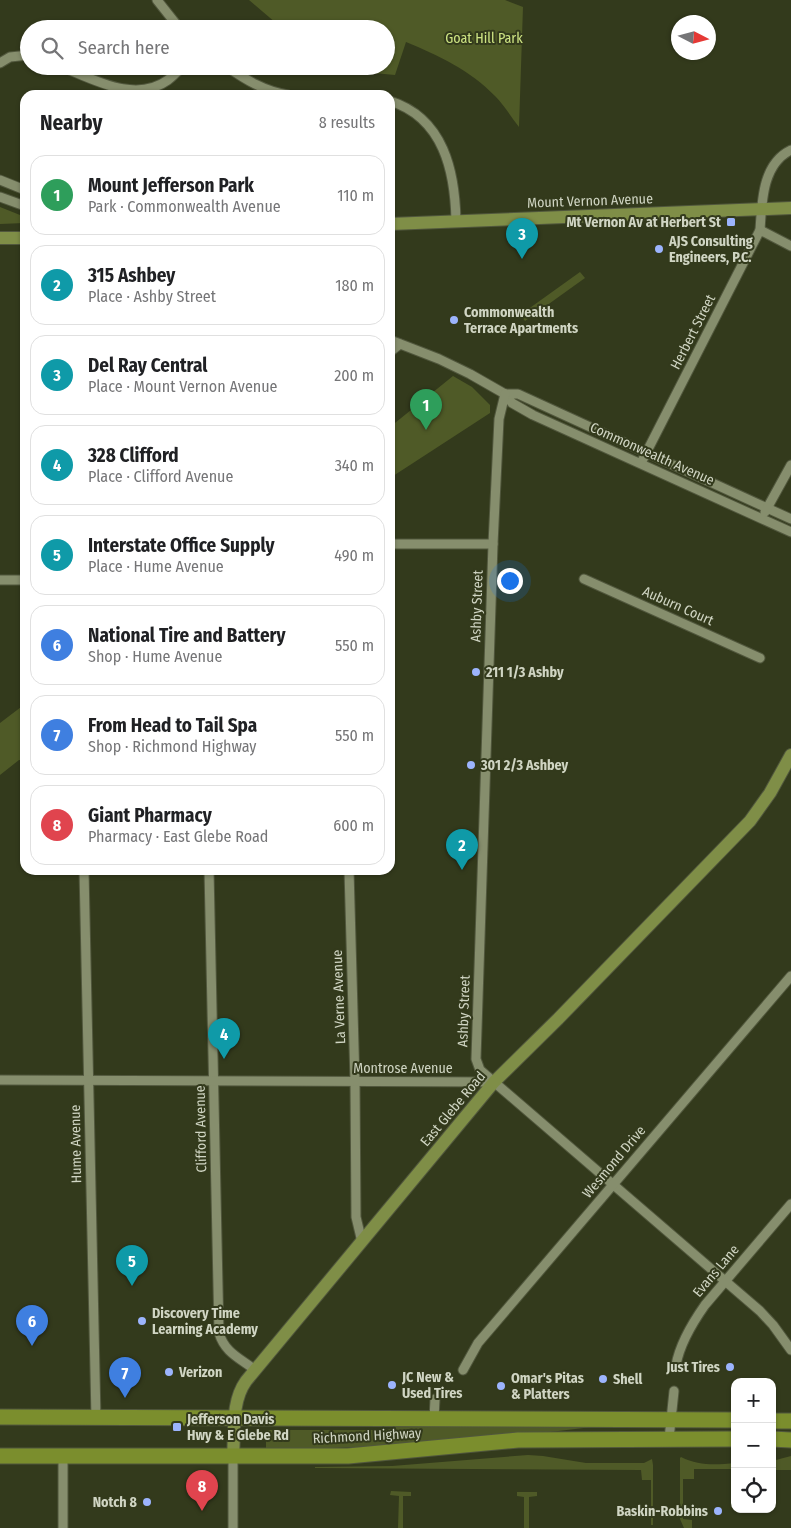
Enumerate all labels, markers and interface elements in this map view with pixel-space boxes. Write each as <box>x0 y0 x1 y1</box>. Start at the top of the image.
north arrow <box>671 15 716 60</box>
search box <box>20 20 395 75</box>
park label: Goat Hill Park <box>445 30 523 47</box>
icon: search <box>38 34 66 62</box>
text: Search here <box>78 36 170 59</box>
text: Nearby <box>40 110 102 136</box>
text: 8 results <box>319 113 375 132</box>
text: Mount Jefferson Park <box>88 174 254 197</box>
text: 1 <box>54 186 60 205</box>
text: 110 m <box>337 186 374 205</box>
street label: Mount Vernon Avenue <box>527 190 653 212</box>
text: Park · Commonwealth Avenue <box>88 197 281 216</box>
place label: Mt Vernon Av at Herbert St <box>566 214 722 231</box>
marker: Mt Vernon Av at Herbert St <box>725 216 737 228</box>
pin: 3 <box>506 218 538 259</box>
place label: AJS Consulting Engineers, P.C. <box>668 233 753 266</box>
marker: AJS Consulting Engineers, P.C. <box>653 243 665 255</box>
text: 315 Ashbey <box>88 264 175 287</box>
text: 2 <box>53 276 61 295</box>
text: 180 m <box>335 276 374 295</box>
text: Place · Ashby Street <box>88 287 216 306</box>
street label: Herbert Street <box>667 291 719 372</box>
place label: Commonwealth Terrace Apartments <box>464 304 578 337</box>
marker: Commonwealth Terrace Apartments <box>448 314 460 326</box>
text: Del Ray Central <box>88 354 207 377</box>
text: 3 <box>53 366 61 385</box>
text: 200 m <box>334 366 374 385</box>
text: Place · Mount Vernon Avenue <box>88 377 278 396</box>
pin: 1 <box>410 389 442 430</box>
street label: Commonwealth Avenue <box>587 419 717 489</box>
text: 328 Clifford <box>88 444 179 467</box>
text: 4 <box>53 456 61 475</box>
text: 340 m <box>335 456 374 475</box>
text: Place · Clifford Avenue <box>88 467 233 486</box>
text: Interstate Office Supply <box>88 534 275 557</box>
text: 5 <box>53 546 61 565</box>
text: 490 m <box>334 546 374 565</box>
text: Place · Hume Avenue <box>88 557 224 576</box>
your location <box>497 568 523 594</box>
street label: Ashby Street <box>467 569 487 642</box>
street label: Auburn Court <box>640 583 717 629</box>
text: National Tire and Battery <box>88 624 286 647</box>
text: 6 <box>53 636 61 655</box>
text: 550 m <box>335 636 374 655</box>
text: Shop · Hume Avenue <box>88 647 222 666</box>
place label: 211 1/3 Ashby <box>485 664 564 681</box>
marker: 211 1/3 Ashby <box>470 666 482 678</box>
text: From Head to Tail Spa <box>88 714 257 737</box>
text: 7 <box>54 726 60 745</box>
text: 550 m <box>335 726 374 745</box>
text: Shop · Richmond Highway <box>88 737 256 756</box>
place label: 301 2/3 Ashbey <box>480 757 569 774</box>
marker: 301 2/3 Ashbey <box>465 759 477 771</box>
text: Giant Pharmacy <box>88 804 212 827</box>
text: 8 <box>53 816 61 835</box>
text: 600 m <box>333 816 374 835</box>
text: Pharmacy · East Glebe Road <box>88 827 268 846</box>
pin: 2 <box>446 829 478 870</box>
street label: La Verne Avenue <box>329 949 349 1045</box>
street label: Ashby Street <box>454 974 474 1047</box>
pin: 4 <box>208 1018 240 1059</box>
street label: Montrose Avenue <box>353 1060 453 1077</box>
street label: East Glebe Road <box>417 1068 489 1150</box>
street label: Clifford Avenue <box>192 1085 210 1173</box>
street label: Hume Avenue <box>67 1104 85 1184</box>
street label: Wesmond Drive <box>579 1122 649 1202</box>
street label: Evans Lane <box>689 1241 743 1301</box>
pin: 5 <box>116 1245 148 1286</box>
pin: 6 <box>16 1305 48 1346</box>
place label: Discovery Time Learning Academy <box>152 1305 258 1338</box>
marker: Discovery Time Learning Academy <box>136 1315 148 1327</box>
pin: 7 <box>109 1357 141 1398</box>
place label: Just Tires <box>665 1359 720 1376</box>
marker: Just Tires <box>724 1361 736 1373</box>
place label: Verizon <box>178 1364 222 1381</box>
marker: Verizon <box>163 1366 175 1378</box>
place label: JC New & Used Tires <box>401 1369 462 1402</box>
place label: Omar's Pitas & Platters <box>511 1370 584 1403</box>
place label: Shell <box>613 1371 643 1388</box>
marker: Shell <box>597 1373 609 1385</box>
map controls <box>731 1378 776 1513</box>
button: + <box>731 1378 776 1423</box>
marker: JC New & Used Tires <box>386 1379 398 1391</box>
marker: Omar's Pitas & Platters <box>495 1380 507 1392</box>
place label: Jefferson Davis Hwy & E Glebe Rd <box>186 1411 289 1444</box>
marker: Jefferson Davis Hwy & E Glebe Rd <box>171 1421 183 1433</box>
button: − <box>731 1423 776 1468</box>
street label: Richmond Highway <box>312 1425 422 1447</box>
button: locate <box>731 1468 776 1513</box>
pin: 8 <box>186 1470 218 1511</box>
place label: Notch 8 <box>93 1494 138 1511</box>
marker: Notch 8 <box>141 1496 153 1508</box>
place label: Baskin-Robbins <box>616 1503 708 1520</box>
marker: Baskin-Robbins <box>712 1505 724 1517</box>

